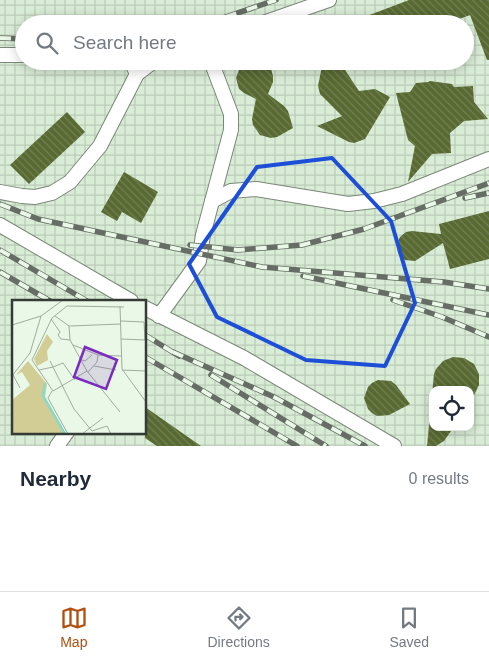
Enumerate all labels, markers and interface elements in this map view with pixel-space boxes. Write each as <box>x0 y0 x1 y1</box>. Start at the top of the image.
search box <box>15 15 474 70</box>
icon: search <box>33 29 61 57</box>
text: Search here <box>73 32 177 53</box>
inset map <box>12 300 146 433</box>
map controls <box>429 386 474 431</box>
button: locate <box>429 386 474 431</box>
text: Nearby <box>20 467 91 490</box>
text: 0 results <box>409 470 469 487</box>
tab: Map <box>60 604 88 650</box>
tab: Directions <box>208 604 270 650</box>
tab: Saved <box>389 604 429 650</box>

